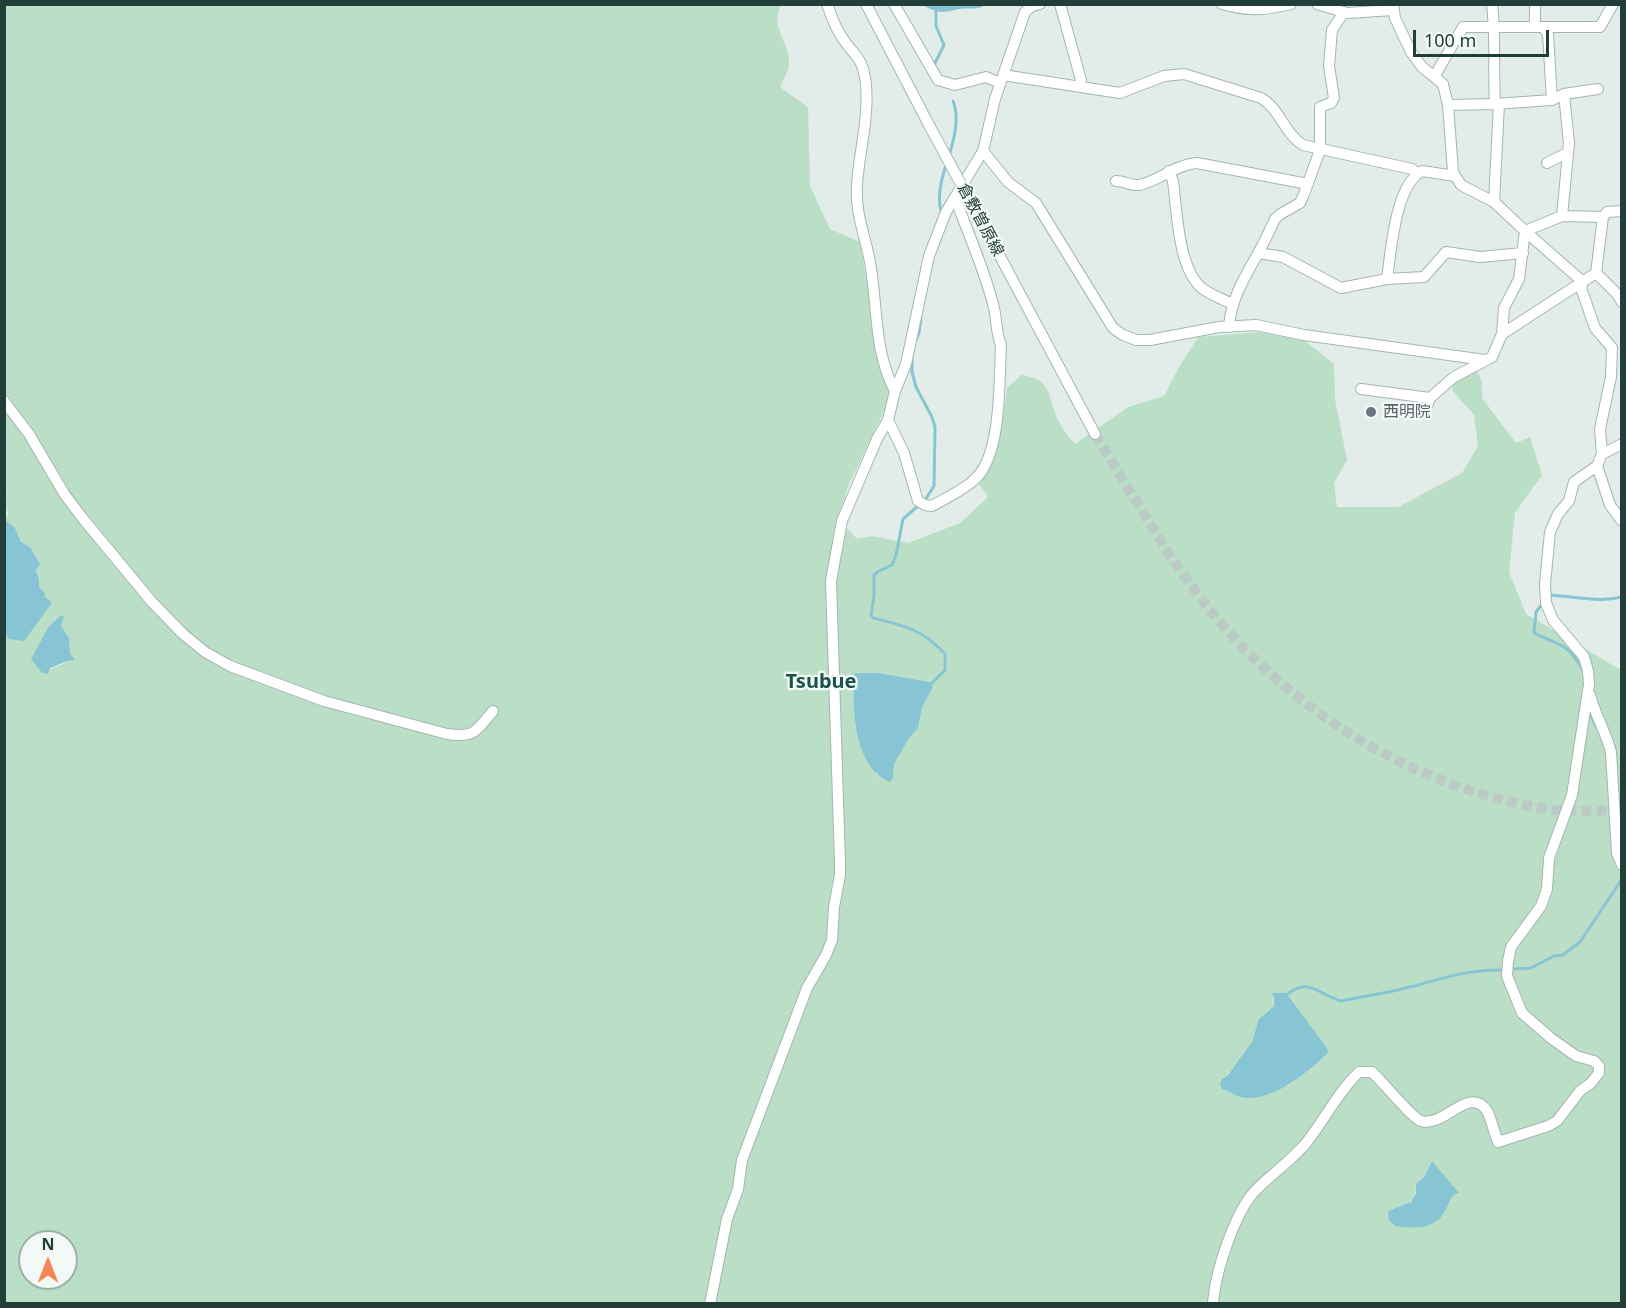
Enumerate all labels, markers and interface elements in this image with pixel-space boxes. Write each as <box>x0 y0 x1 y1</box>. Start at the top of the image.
scale bar <box>1416 18 1552 56</box>
text: 100 m <box>1424 28 1476 52</box>
street label: 倉敷曽原線 <box>953 180 1007 260</box>
place label: 西明院 <box>1383 402 1431 422</box>
marker: 西明院 <box>1364 405 1378 419</box>
district label: Tsubue <box>786 670 856 694</box>
north arrow <box>18 1230 78 1290</box>
text: N <box>41 1233 55 1255</box>

